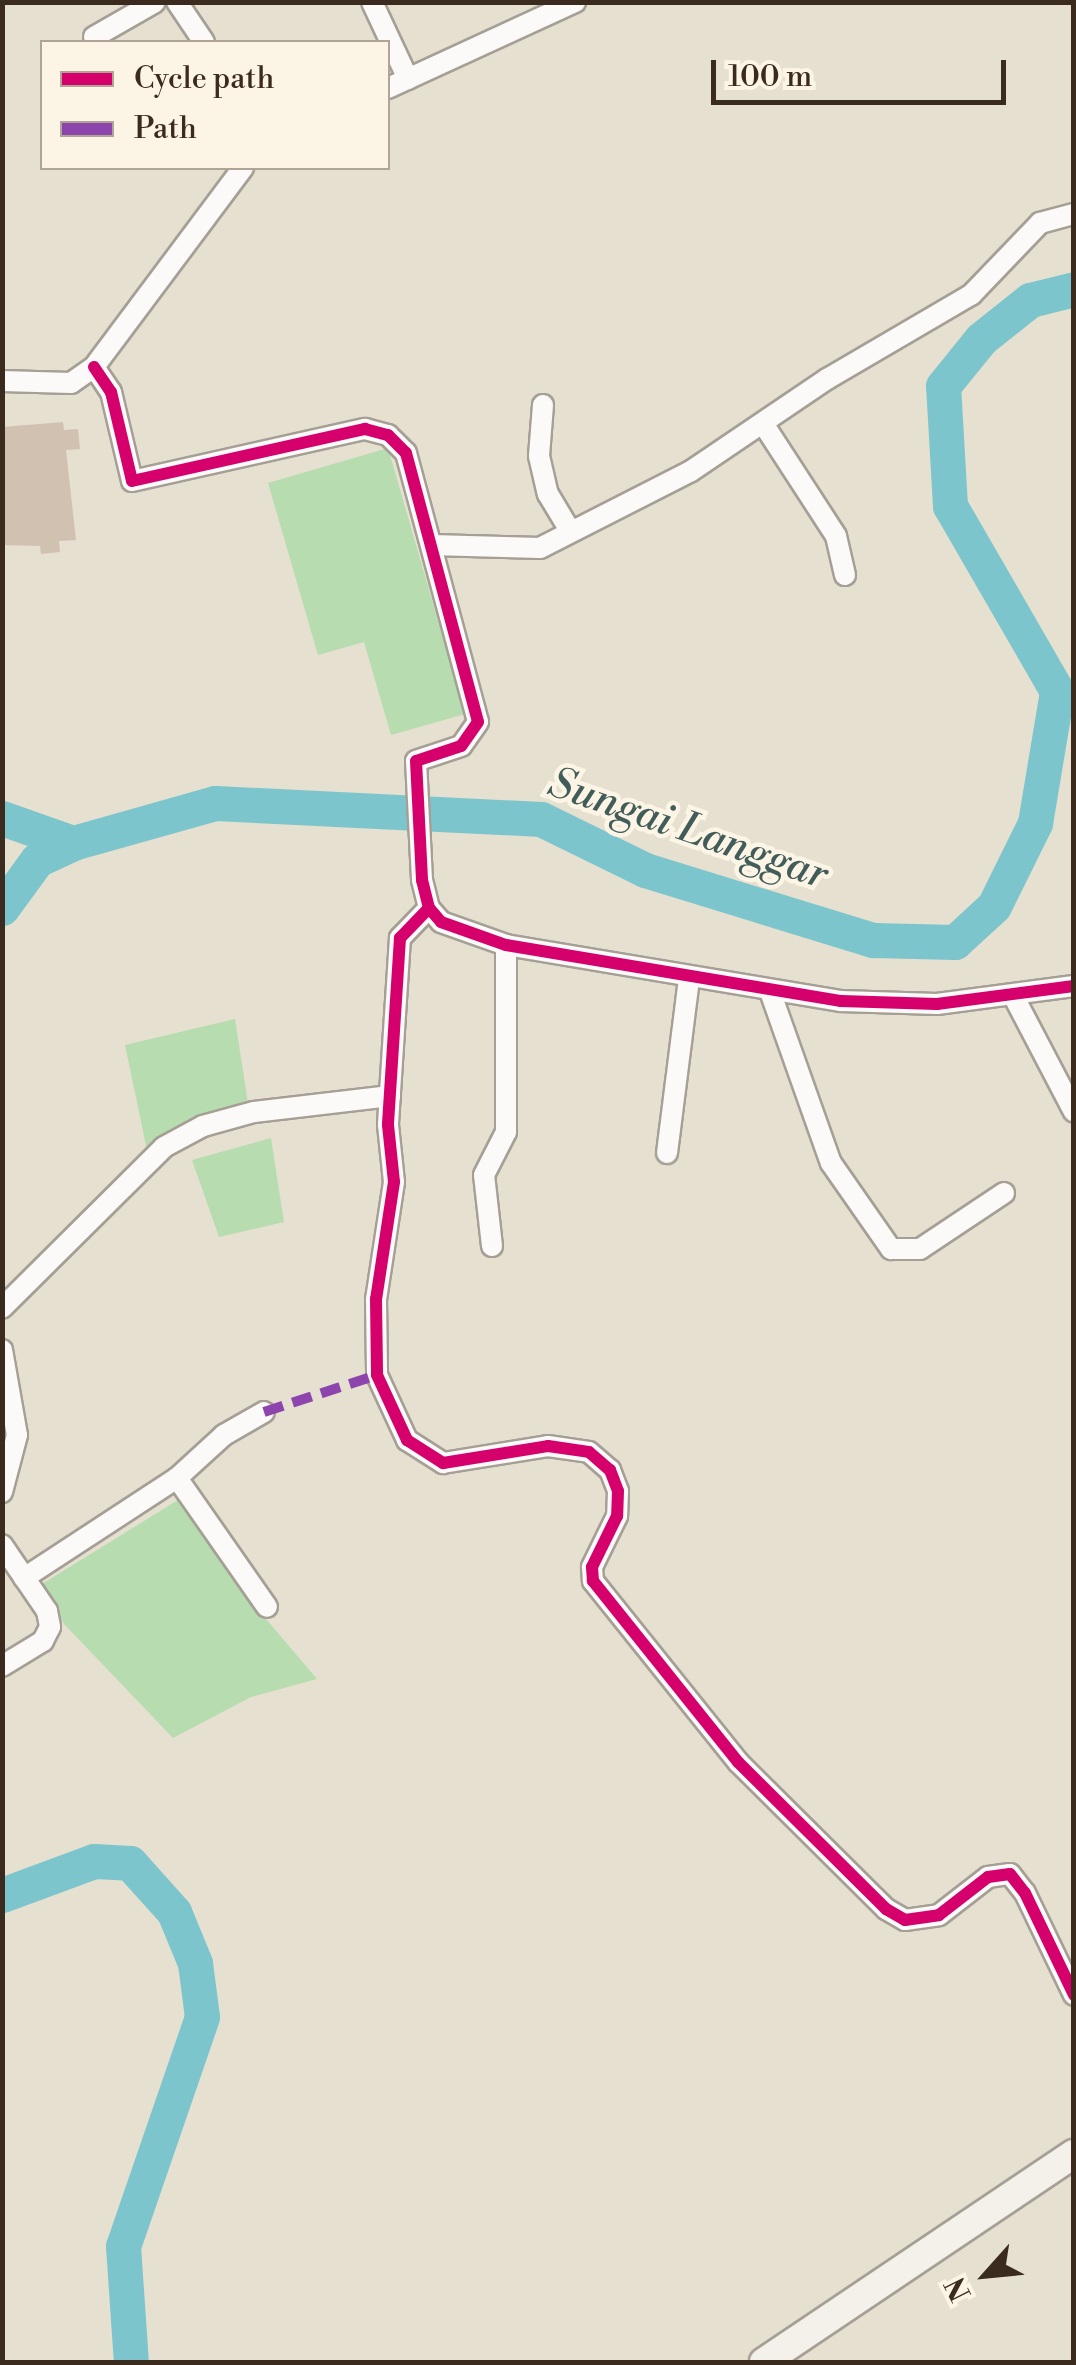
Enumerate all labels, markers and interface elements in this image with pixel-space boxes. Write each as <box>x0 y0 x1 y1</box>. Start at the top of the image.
legend <box>40 40 390 170</box>
scale bar <box>716 40 1011 102</box>
text: 100 m <box>728 58 812 96</box>
text: Cycle path <box>134 60 274 98</box>
text: Path <box>134 110 197 148</box>
water label: Sungai Langgar <box>541 759 835 901</box>
north arrow <box>936 2225 1036 2325</box>
text: N <box>938 2271 979 2307</box>

